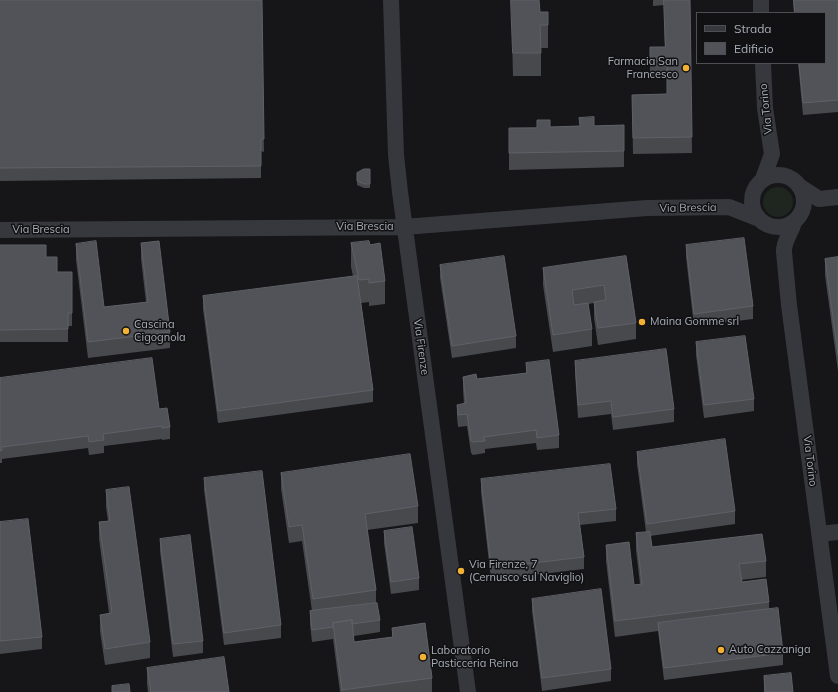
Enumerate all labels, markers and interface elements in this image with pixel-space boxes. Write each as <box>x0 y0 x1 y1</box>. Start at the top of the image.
legend <box>696 12 826 64</box>
text: Strada <box>734 21 772 36</box>
text: Edificio <box>734 41 774 56</box>
place label: Farmacia San Francesco <box>608 55 678 81</box>
marker: Farmacia San Francesco <box>681 63 691 73</box>
street label: Via Torino <box>757 83 775 135</box>
street label: Via Brescia <box>659 201 717 215</box>
street label: Via Brescia <box>336 220 394 234</box>
street label: Via Brescia <box>12 223 70 237</box>
place label: Maina Gomme srl <box>650 315 739 329</box>
marker: Maina Gomme srl <box>637 317 647 327</box>
place label: Cascina Cigognola <box>134 318 186 344</box>
street label: Via Firenze <box>411 318 431 376</box>
marker: Cascina Cigognola <box>121 326 131 336</box>
street label: Via Torino <box>800 435 820 487</box>
place label: Via Firenze, 7 (Cernusco sul Naviglio) <box>469 558 584 584</box>
marker: Via Firenze, 7 (Cernusco sul Naviglio) <box>456 566 466 576</box>
place label: Auto Cazzaniga <box>729 643 811 657</box>
place label: Laboratorio Pasticceria Reina <box>431 644 518 670</box>
marker: Auto Cazzaniga <box>716 645 726 655</box>
marker: Laboratorio Pasticceria Reina <box>418 652 428 662</box>

